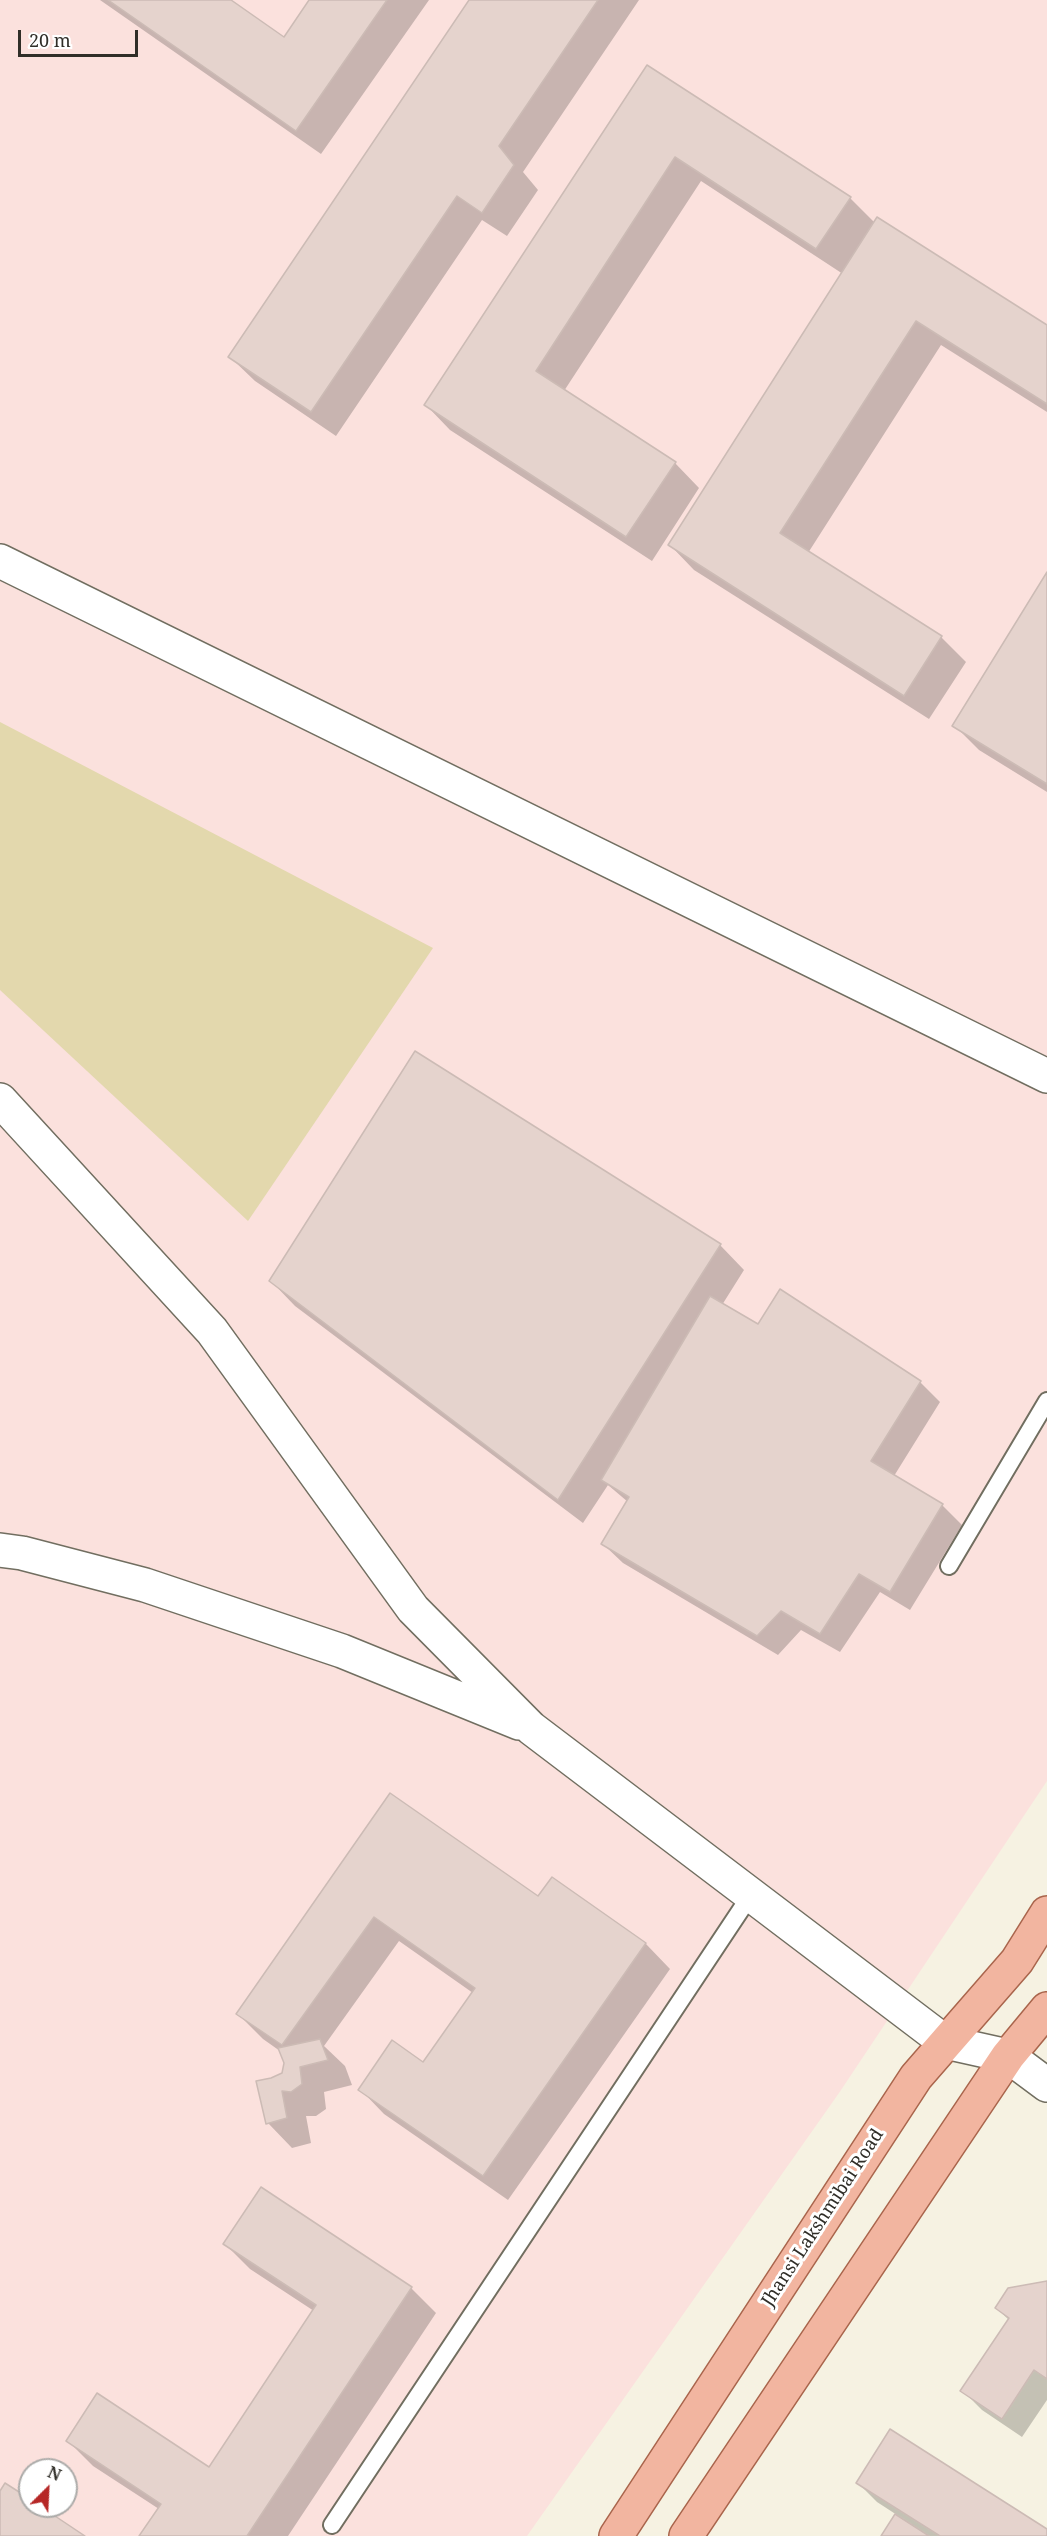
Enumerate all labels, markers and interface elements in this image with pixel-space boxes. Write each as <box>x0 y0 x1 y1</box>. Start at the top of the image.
scale bar <box>21 18 141 56</box>
text: 20 m <box>29 28 71 52</box>
street label: Jhansi Lakshmibai Road <box>757 2125 889 2311</box>
north arrow <box>18 2458 78 2518</box>
text: N <box>44 2461 65 2486</box>

